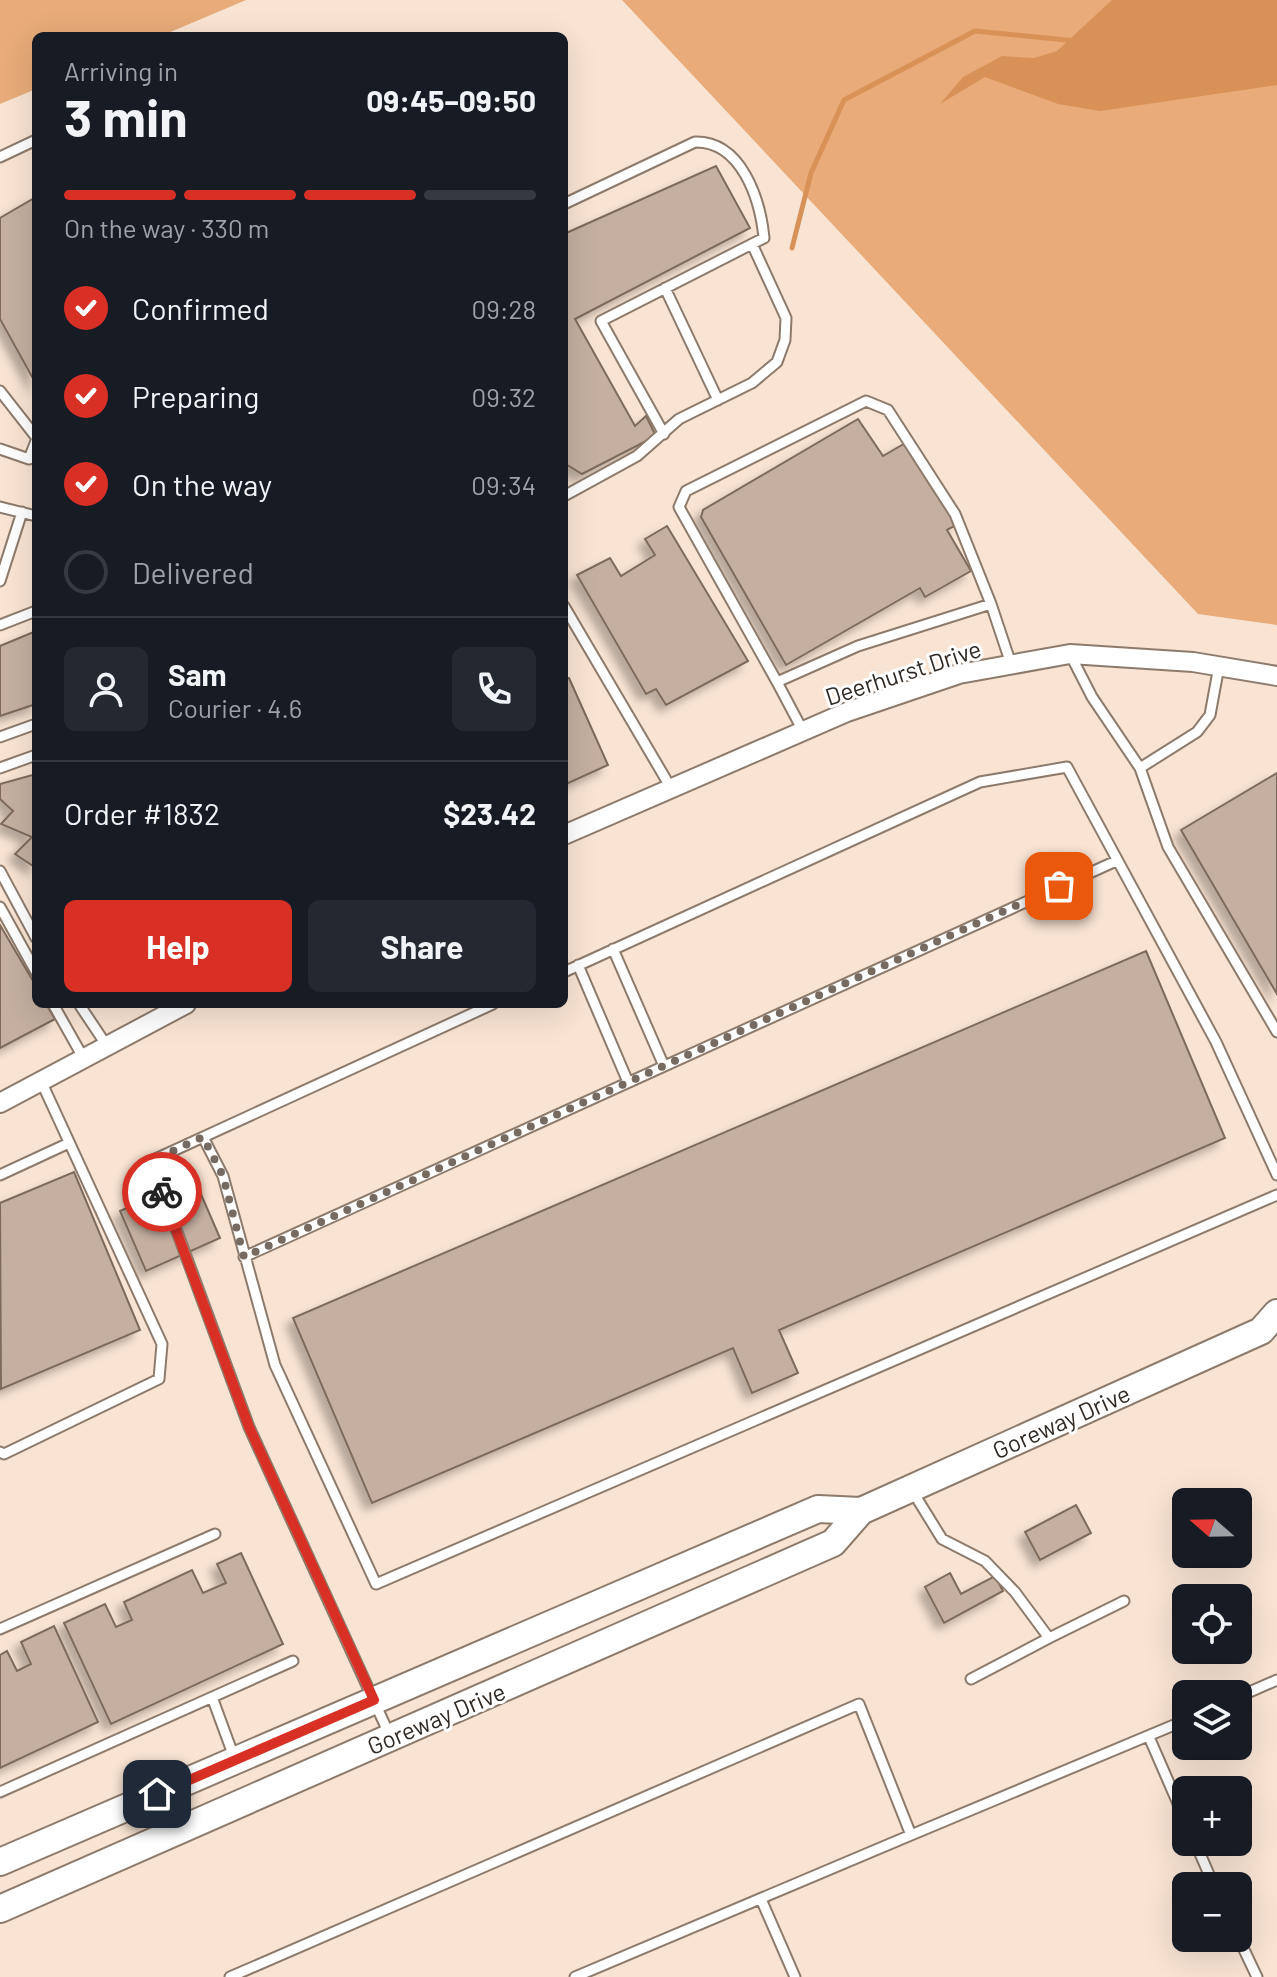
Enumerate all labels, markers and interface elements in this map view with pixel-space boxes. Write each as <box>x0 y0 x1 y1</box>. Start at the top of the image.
text: Arriving in <box>64 55 178 86</box>
text: 09:45–09:50 <box>366 82 536 118</box>
text: 3 min <box>64 85 188 147</box>
text: On the way · 330 m <box>64 212 269 243</box>
icon: check <box>64 286 108 330</box>
text: Confirmed <box>132 290 269 326</box>
text: 09:28 <box>471 293 536 324</box>
icon: check <box>64 374 108 418</box>
text: Preparing <box>132 378 259 414</box>
text: 09:32 <box>472 381 536 412</box>
icon: check <box>64 462 108 506</box>
text: On the way <box>132 466 272 502</box>
text: 09:34 <box>471 469 536 500</box>
text: Delivered <box>132 554 254 590</box>
street label: Deerhurst Drive <box>821 633 985 711</box>
button: person <box>64 647 148 731</box>
button: phone <box>452 647 536 731</box>
text: Sam <box>168 656 227 692</box>
text: Courier · 4.6 <box>168 692 302 723</box>
text: Order #1832 <box>64 795 220 831</box>
text: $23.42 <box>443 795 536 831</box>
pin <box>1025 852 1093 920</box>
icon: bag <box>1037 864 1081 908</box>
button: Help <box>64 900 292 992</box>
button: Share <box>308 900 536 992</box>
courier <box>122 1152 202 1232</box>
icon: bike <box>140 1170 184 1214</box>
street label: Goreway Drive <box>988 1378 1134 1464</box>
north arrow <box>1172 1488 1252 1568</box>
map controls <box>1172 1488 1252 1952</box>
button: locate <box>1172 1584 1252 1664</box>
street label: Goreway Drive <box>363 1676 509 1760</box>
button: layers <box>1172 1680 1252 1760</box>
pin <box>123 1760 191 1828</box>
icon: home <box>135 1772 179 1816</box>
button: + <box>1172 1776 1252 1856</box>
button: − <box>1172 1872 1252 1952</box>

